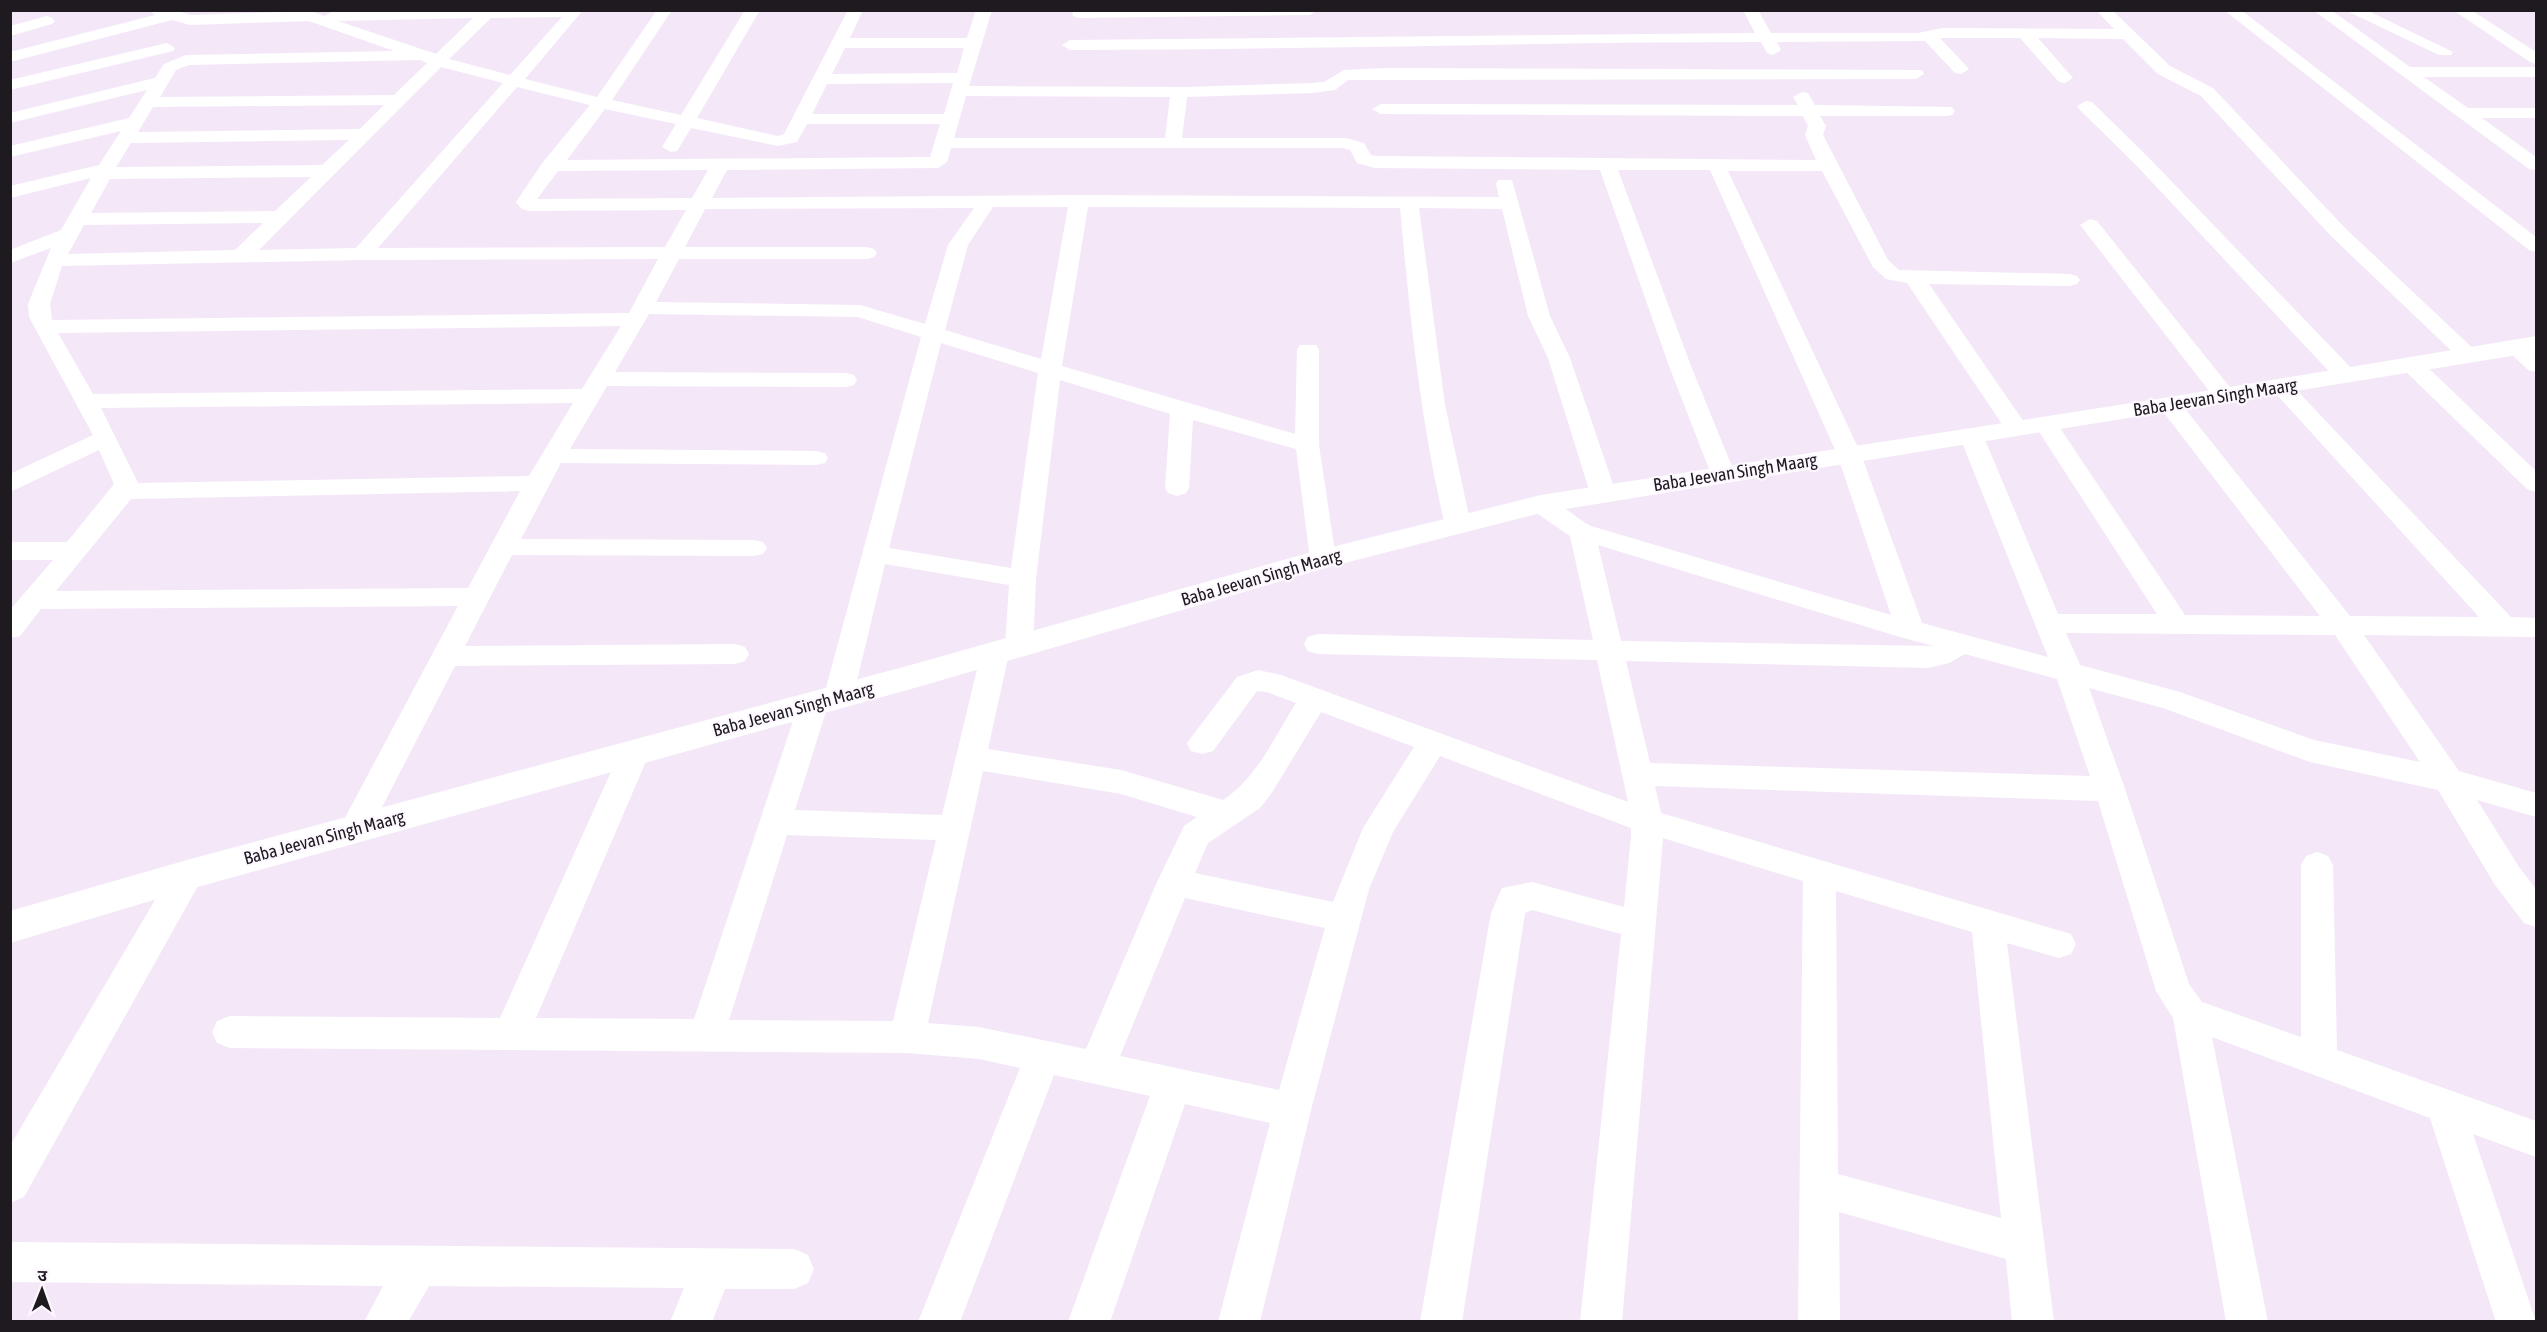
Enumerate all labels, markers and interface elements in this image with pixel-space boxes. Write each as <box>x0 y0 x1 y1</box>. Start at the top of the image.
street label: Baba Jeevan Singh Maarg <box>2132 374 2299 420</box>
street label: Baba Jeevan Singh Maarg <box>1652 449 1819 495</box>
street label: Baba Jeevan Singh Maarg <box>1179 544 1344 610</box>
street label: Baba Jeevan Singh Maarg <box>710 677 876 741</box>
street label: Baba Jeevan Singh Maarg <box>241 805 407 869</box>
north arrow <box>12 1260 72 1320</box>
text: उ <box>37 1266 48 1284</box>

